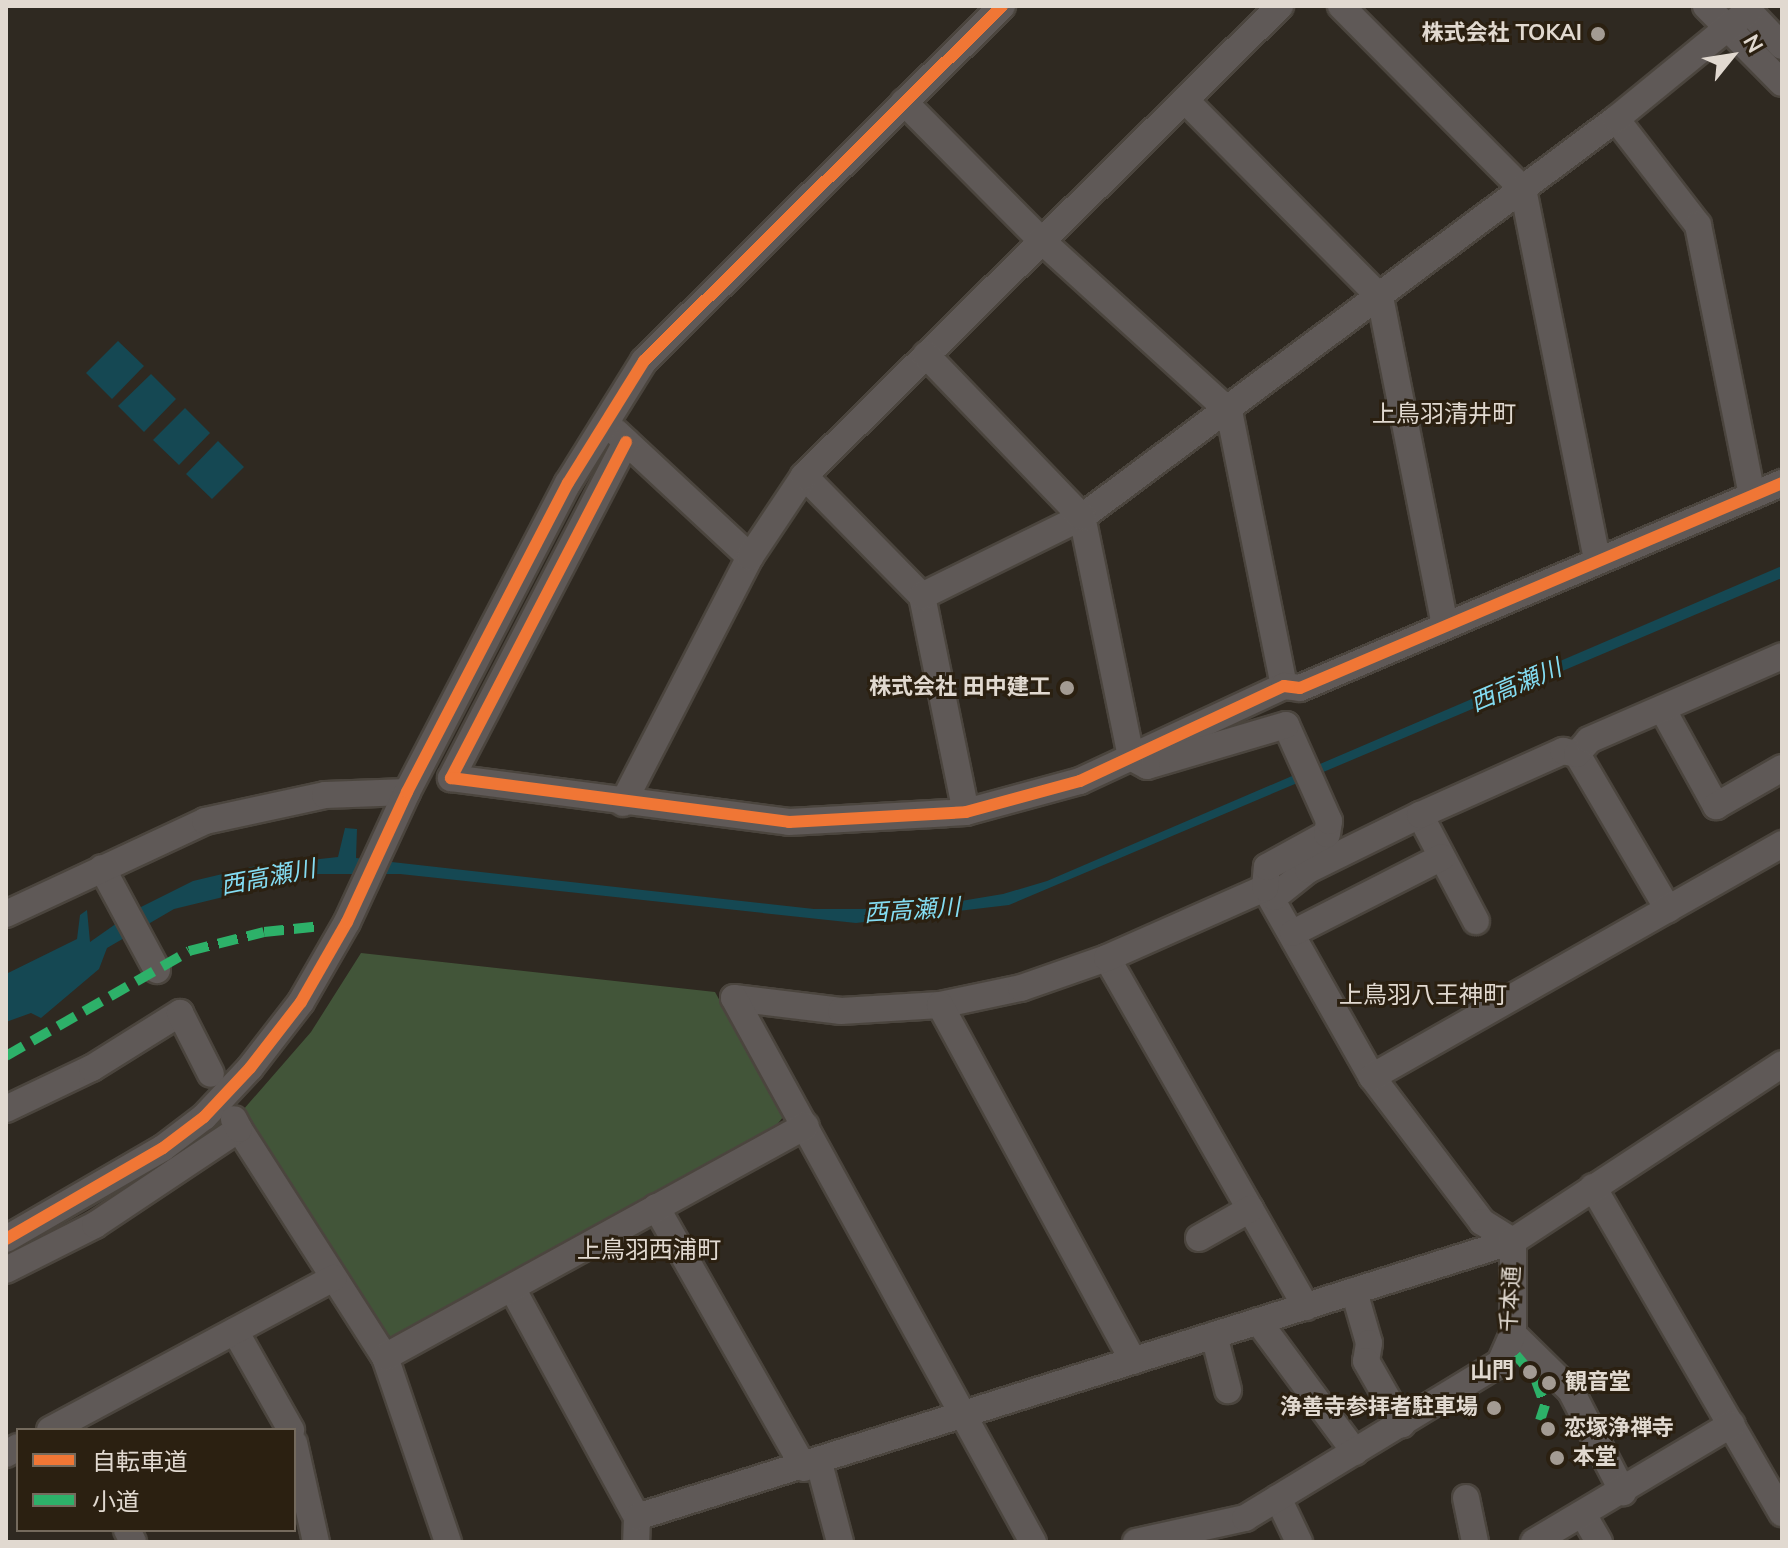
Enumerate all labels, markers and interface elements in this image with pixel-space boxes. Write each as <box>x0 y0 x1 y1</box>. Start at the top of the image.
north arrow <box>1692 16 1772 96</box>
place label: 株式会社 TOKAI <box>1421 21 1582 47</box>
marker: 株式会社 TOKAI <box>1589 25 1607 43</box>
text: N <box>1736 29 1770 59</box>
district label: 上鳥羽清井町 <box>1372 401 1516 429</box>
water label: 西高瀬川 <box>1466 654 1566 718</box>
place label: 株式会社 田中建工 <box>869 675 1051 701</box>
marker: 株式会社 田中建工 <box>1058 679 1076 697</box>
water label: 西高瀬川 <box>218 855 318 901</box>
water label: 西高瀬川 <box>863 893 961 929</box>
district label: 上鳥羽八王神町 <box>1339 982 1507 1010</box>
district label: 上鳥羽西浦町 <box>577 1237 721 1265</box>
street label: 千本通 <box>1496 1265 1526 1333</box>
place label: 山門 <box>1470 1359 1514 1385</box>
marker: 山門 <box>1521 1363 1539 1381</box>
place label: 観音堂 <box>1565 1370 1631 1396</box>
marker: 観音堂 <box>1540 1374 1558 1392</box>
place label: 浄善寺参拝者駐車場 <box>1280 1395 1478 1421</box>
marker: 浄善寺参拝者駐車場 <box>1485 1399 1503 1417</box>
place label: 恋塚浄禅寺 <box>1564 1416 1674 1442</box>
marker: 恋塚浄禅寺 <box>1539 1420 1557 1438</box>
legend <box>16 1428 296 1532</box>
place label: 本堂 <box>1573 1445 1617 1471</box>
text: 自転車道 <box>92 1446 188 1478</box>
marker: 本堂 <box>1548 1449 1566 1467</box>
text: 小道 <box>92 1486 140 1518</box>

